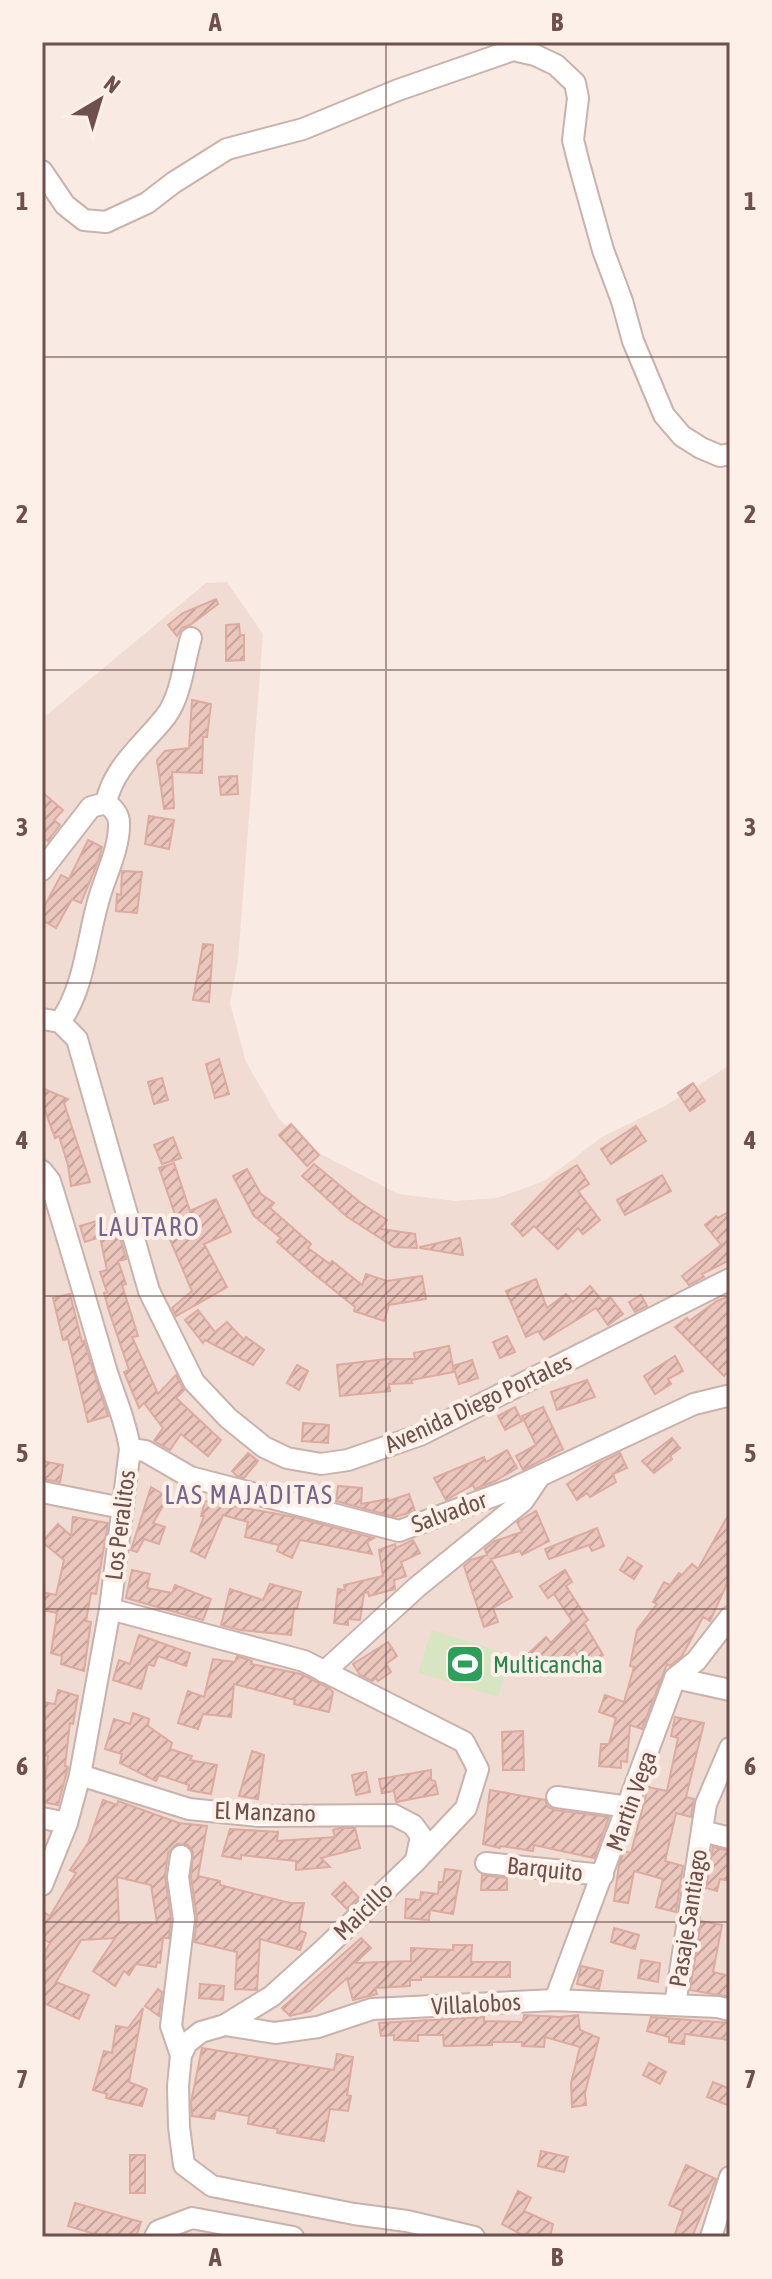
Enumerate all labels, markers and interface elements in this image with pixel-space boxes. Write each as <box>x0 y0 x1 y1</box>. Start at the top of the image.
text: A <box>208 7 222 37</box>
text: B <box>551 7 564 37</box>
north arrow <box>60 60 140 140</box>
text: N <box>99 70 125 98</box>
text: 1 <box>16 186 28 216</box>
text: 1 <box>744 186 756 216</box>
text: 2 <box>16 499 28 529</box>
text: 2 <box>744 499 756 529</box>
text: 3 <box>16 812 28 842</box>
text: 3 <box>744 812 756 842</box>
text: 4 <box>15 1125 28 1155</box>
text: 4 <box>743 1125 756 1155</box>
district label: LAUTARO <box>97 1212 201 1242</box>
street label: Avenida Diego Portales <box>380 1348 576 1458</box>
text: 5 <box>16 1438 28 1468</box>
text: 5 <box>744 1438 756 1468</box>
street label: Los Peralitos <box>100 1468 140 1582</box>
district label: LAS MAJADITAS <box>164 1480 334 1510</box>
street label: Salvador <box>408 1486 491 1538</box>
sports icon: Multicancha <box>444 1643 486 1685</box>
place label: Multicancha <box>493 1651 603 1678</box>
street label: Martin Vega <box>600 1747 662 1855</box>
text: 6 <box>16 1751 28 1781</box>
text: 6 <box>744 1751 756 1781</box>
street label: El Manzano <box>214 1797 316 1827</box>
street label: Pasaje Santiago <box>664 1847 712 1989</box>
street label: Barquito <box>506 1852 584 1886</box>
street label: Maicillo <box>328 1877 398 1945</box>
street label: Villalobos <box>431 1988 521 2020</box>
text: 7 <box>16 2064 28 2094</box>
text: 7 <box>744 2064 756 2094</box>
text: A <box>208 2242 222 2272</box>
text: B <box>551 2242 564 2272</box>

